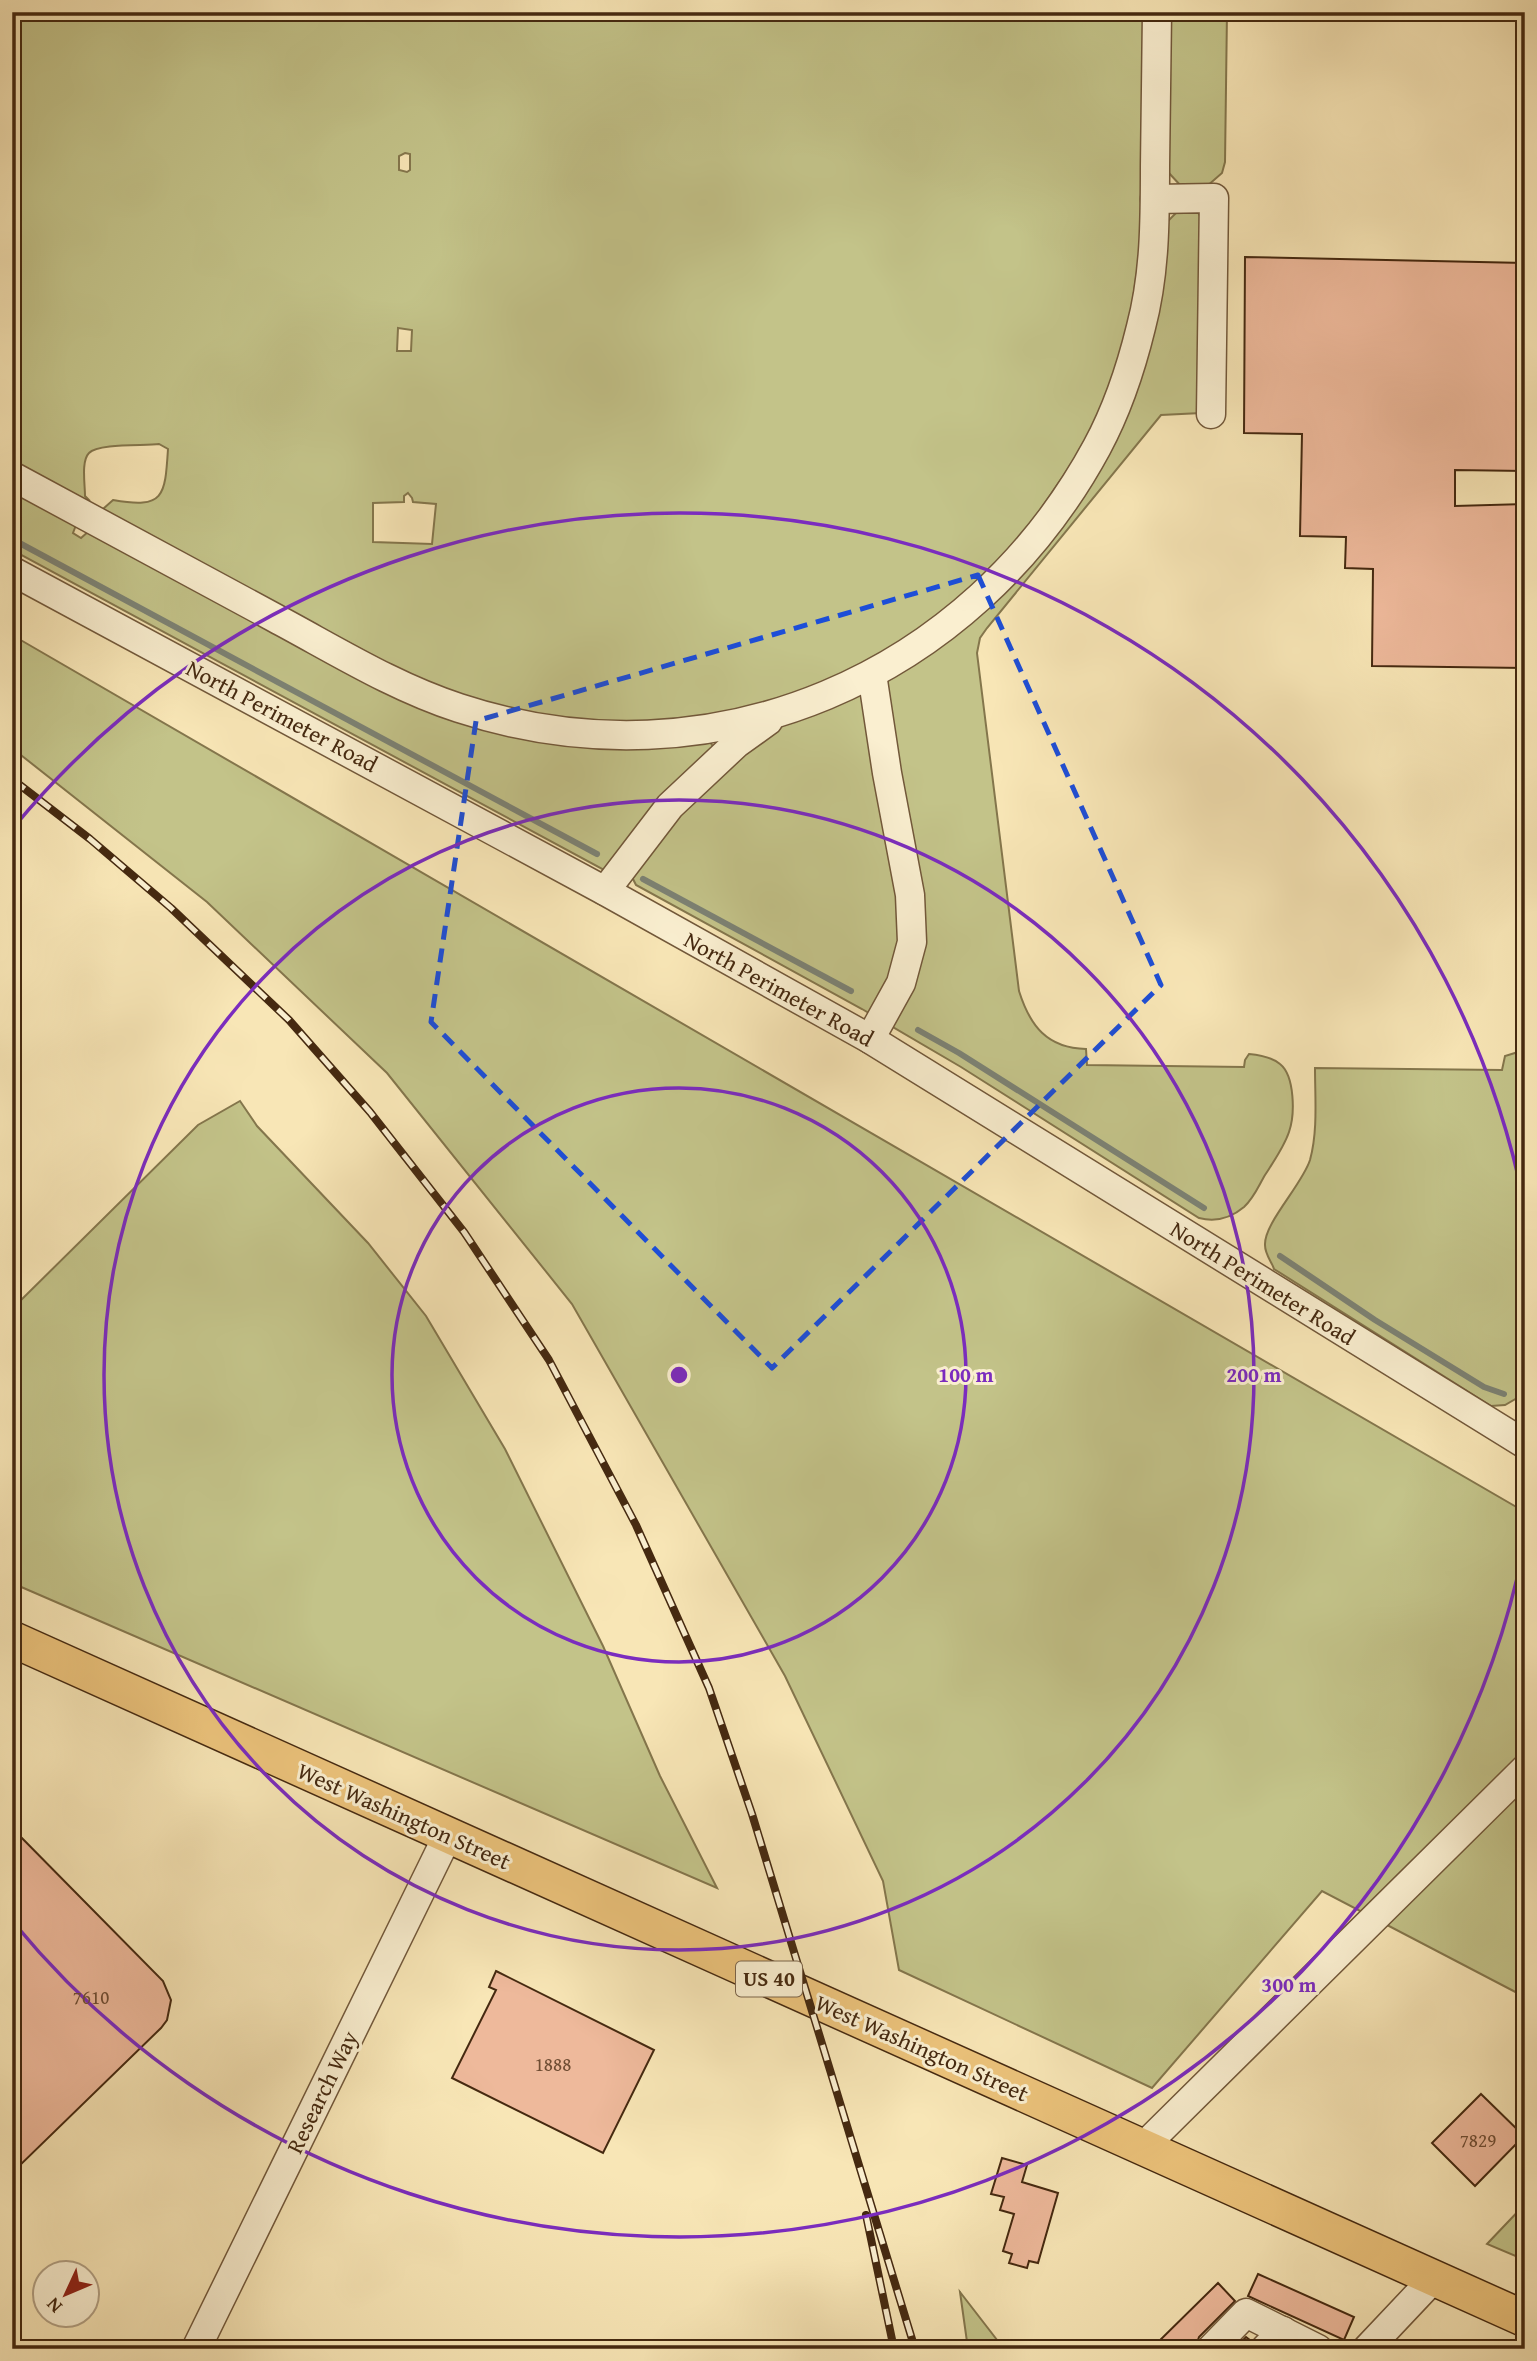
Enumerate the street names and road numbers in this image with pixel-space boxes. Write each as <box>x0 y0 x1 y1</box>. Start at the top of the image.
street label: North Perimeter Road <box>181 651 384 780</box>
street label: North Perimeter Road <box>678 923 881 1055</box>
street label: North Perimeter Road <box>1164 1212 1363 1353</box>
street label: West Washington Street <box>292 1754 516 1877</box>
road number: US 40 <box>736 1962 802 1996</box>
street label: West Washington Street <box>810 1986 1034 2109</box>
street label: Research Way <box>278 2024 366 2159</box>

